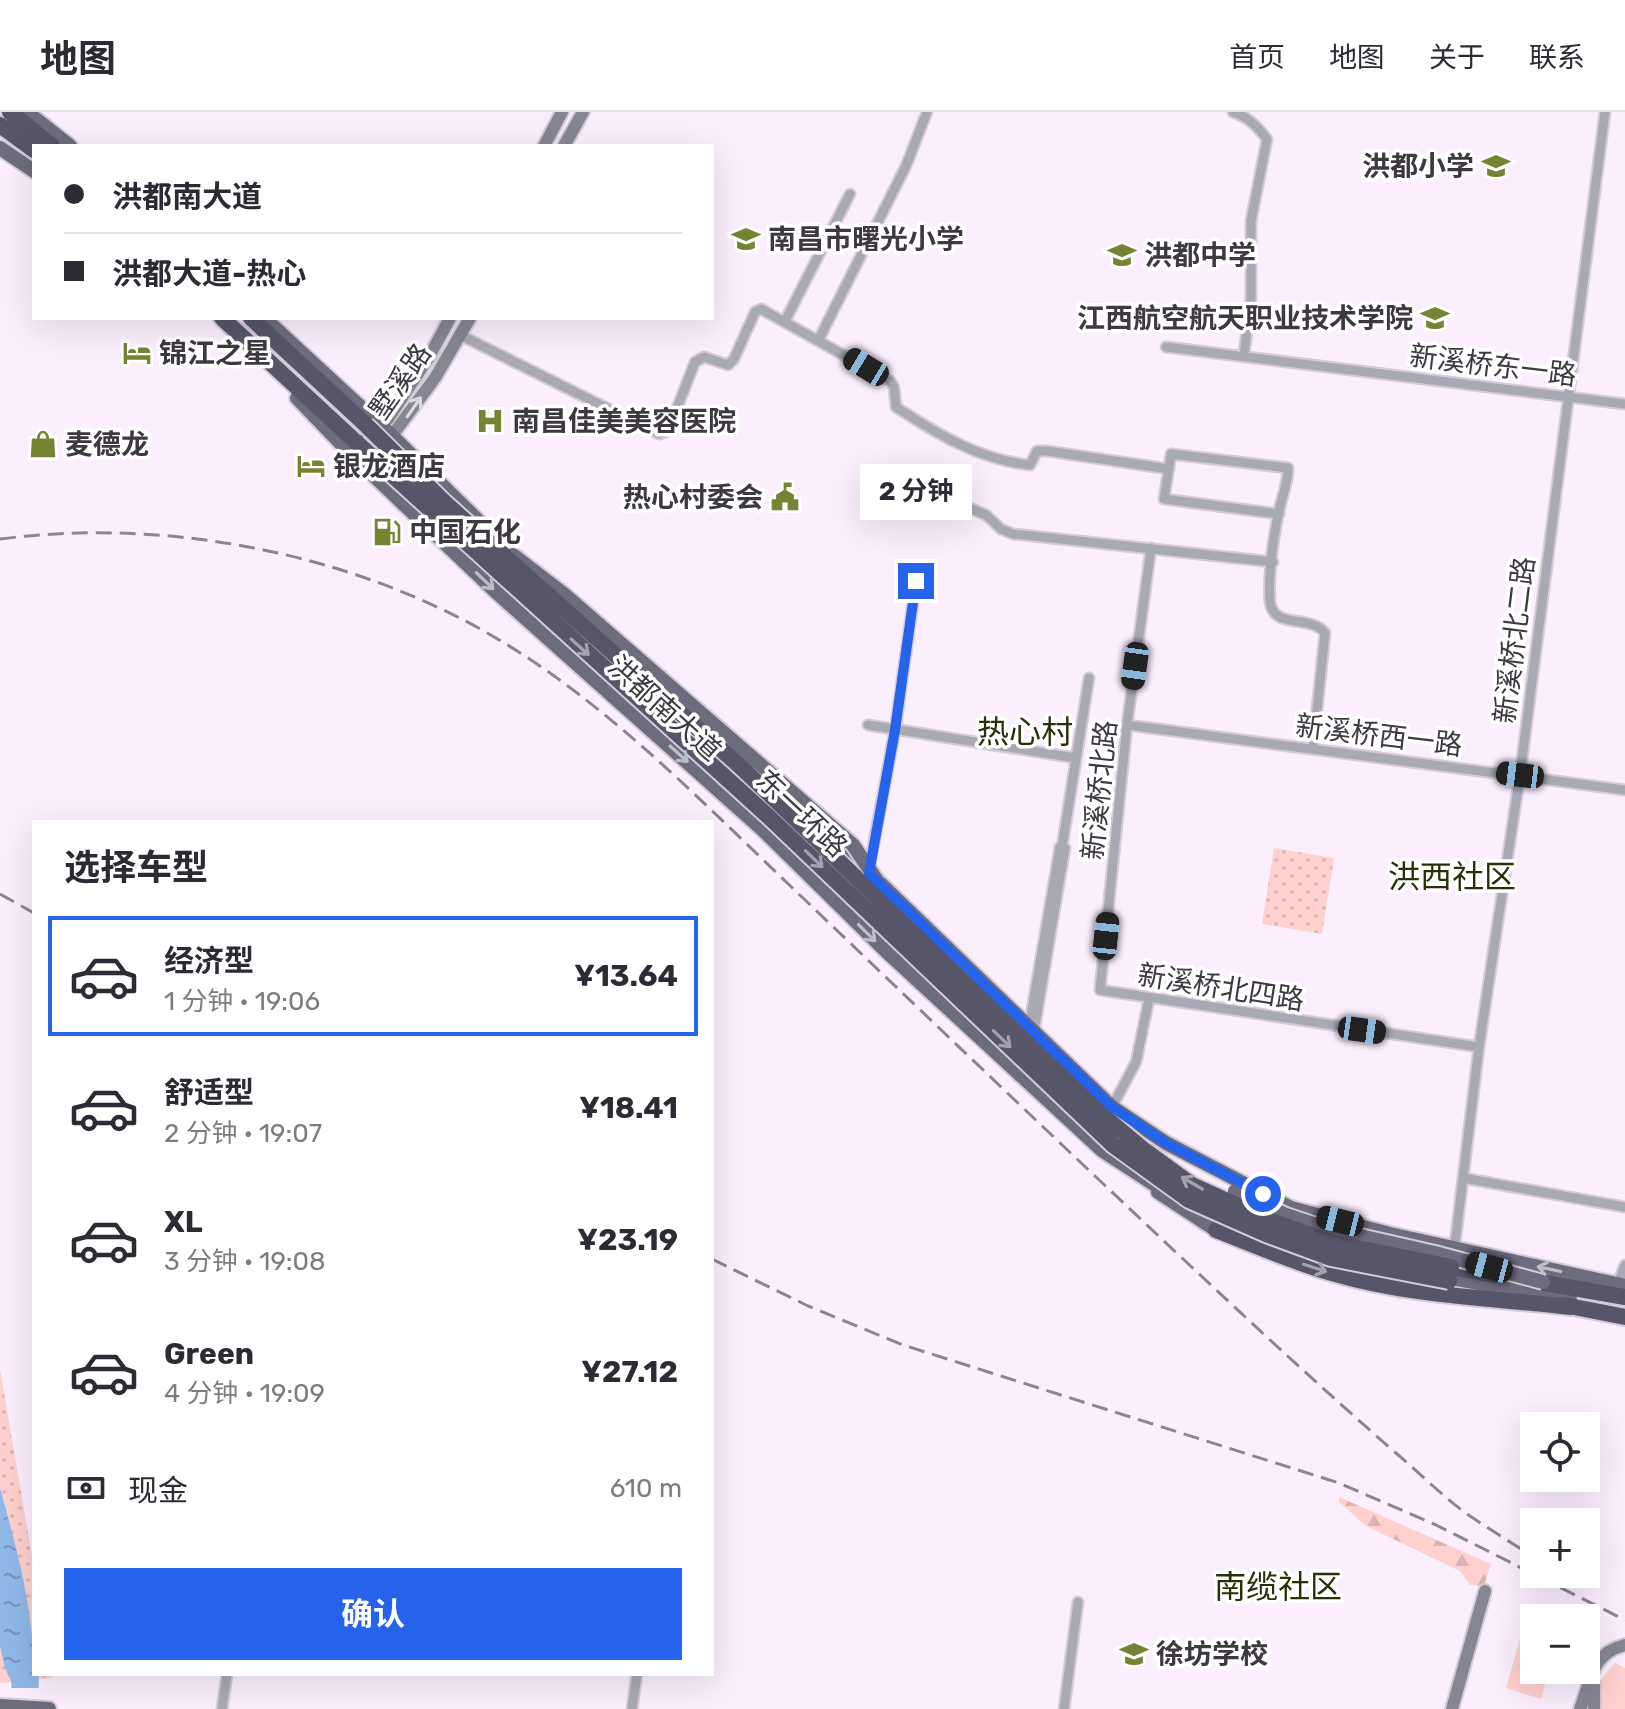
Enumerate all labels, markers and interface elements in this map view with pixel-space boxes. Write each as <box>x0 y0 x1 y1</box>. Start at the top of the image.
text: 地图 <box>40 36 116 82</box>
text: 首页 <box>1229 41 1285 74</box>
text: 地图 <box>1329 41 1385 74</box>
text: 关于 <box>1429 41 1485 74</box>
text: 联系 <box>1529 41 1585 74</box>
place label: 洪都小学 <box>1362 150 1474 183</box>
school or university icon: 洪都小学 <box>1481 151 1511 181</box>
text: 洪都南大道 <box>112 179 262 215</box>
place label: 南昌市曙光小学 <box>768 223 964 256</box>
school or university icon: 南昌市曙光小学 <box>731 224 761 254</box>
place label: 洪都中学 <box>1144 239 1256 272</box>
school or university icon: 洪都中学 <box>1107 240 1137 270</box>
text: 洪都大道-热心 <box>112 256 306 292</box>
place label: 江西航空航天职业技术学院 <box>1077 302 1413 335</box>
school or university icon: 江西航空航天职业技术学院 <box>1420 303 1450 333</box>
place label: 锦江之星 <box>159 337 271 370</box>
street label: 墅溪路 <box>363 337 438 425</box>
hotel icon: 锦江之星 <box>122 338 152 368</box>
street label: 新溪桥东一路 <box>1408 339 1578 392</box>
car <box>839 344 893 390</box>
one-way arrow <box>406 397 422 419</box>
place label: 南昌佳美美容医院 <box>512 405 736 438</box>
hospital icon: 南昌佳美美容医院 <box>475 406 505 436</box>
place label: 麦德龙 <box>65 428 149 461</box>
shop icon: 麦德龙 <box>28 429 58 459</box>
place label: 银龙酒店 <box>333 450 445 483</box>
hotel icon: 银龙酒店 <box>296 451 326 481</box>
callout: 2 分钟 <box>860 465 972 521</box>
text: 2 分钟 <box>879 476 953 507</box>
place label: 热心村委会 <box>623 481 763 514</box>
public building icon: 热心村委会 <box>770 482 800 512</box>
place label: 中国石化 <box>409 516 521 549</box>
fuel station icon: 中国石化 <box>372 517 402 547</box>
street label: 新溪桥北二路 <box>1488 555 1541 725</box>
route end <box>898 563 934 599</box>
one-way arrow <box>475 572 495 591</box>
one-way arrow <box>570 637 590 656</box>
car <box>1120 641 1150 691</box>
street label: 洪都南大道 <box>602 649 728 767</box>
street label: 新溪桥西一路 <box>1294 709 1464 762</box>
district label: 热心村 <box>977 713 1073 751</box>
street label: 新溪桥北路 <box>1076 719 1123 861</box>
one-way arrow <box>668 745 688 763</box>
car <box>1495 760 1545 790</box>
street label: 东一环路 <box>749 763 854 864</box>
text: 选择车型 <box>64 846 208 889</box>
one-way arrow <box>804 850 824 869</box>
district label: 洪西社区 <box>1388 858 1516 896</box>
car <box>1092 911 1120 961</box>
one-way arrow <box>858 923 877 943</box>
icon: car <box>68 940 140 1012</box>
text: 经济型 <box>164 943 254 979</box>
text: ¥13.64 <box>574 958 678 994</box>
street label: 新溪桥北四路 <box>1135 958 1306 1017</box>
text: 1 分钟 · 19:06 <box>164 986 320 1017</box>
car <box>1337 1015 1387 1045</box>
one-way arrow <box>992 1029 1011 1048</box>
icon: car <box>68 1072 140 1144</box>
text: 舒适型 <box>164 1075 254 1111</box>
text: ¥18.41 <box>579 1090 678 1126</box>
text: 2 分钟 · 19:07 <box>164 1118 322 1149</box>
one-way arrow <box>1181 1175 1204 1191</box>
route start <box>1245 1176 1281 1212</box>
icon: car <box>68 1204 140 1276</box>
text: XL <box>164 1204 203 1240</box>
car <box>1314 1204 1366 1238</box>
text: ¥23.19 <box>577 1222 678 1258</box>
text: 3 分钟 · 19:08 <box>164 1246 326 1277</box>
car <box>1463 1249 1515 1285</box>
one-way arrow <box>1302 1261 1328 1276</box>
one-way arrow <box>1536 1261 1562 1276</box>
icon: car <box>68 1336 140 1408</box>
text: Green <box>164 1336 254 1372</box>
text: ¥27.12 <box>581 1354 678 1390</box>
text: 4 分钟 · 19:09 <box>164 1378 325 1409</box>
map controls <box>1520 1412 1600 1684</box>
button: locate <box>1520 1412 1600 1492</box>
icon: cash <box>64 1466 108 1510</box>
text: 现金 <box>128 1473 188 1509</box>
text: 610 m <box>610 1473 682 1504</box>
button: + <box>1520 1508 1600 1588</box>
button: 确认 <box>64 1568 682 1660</box>
district label: 南缆社区 <box>1214 1568 1342 1606</box>
button: − <box>1520 1604 1600 1684</box>
place label: 徐坊学校 <box>1156 1638 1268 1671</box>
school or university icon: 徐坊学校 <box>1119 1639 1149 1669</box>

